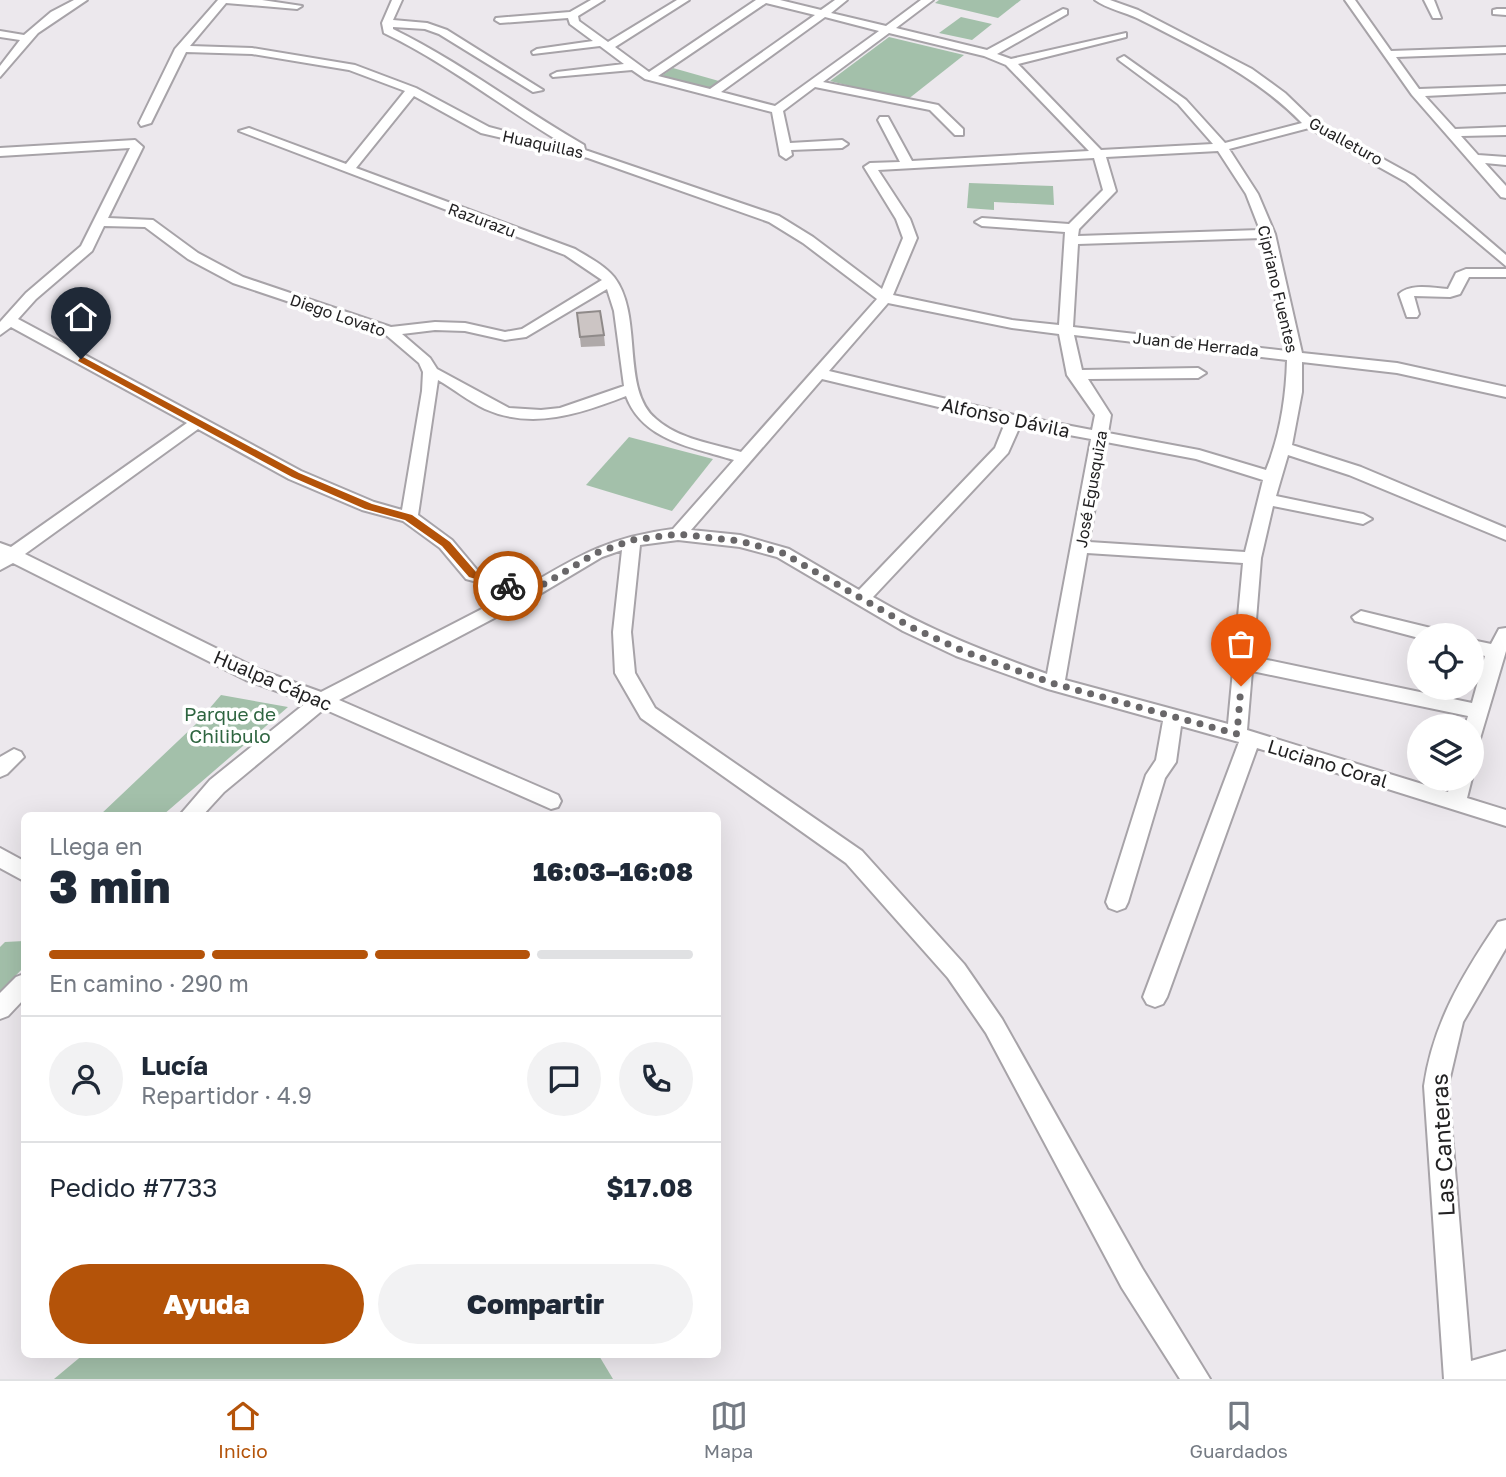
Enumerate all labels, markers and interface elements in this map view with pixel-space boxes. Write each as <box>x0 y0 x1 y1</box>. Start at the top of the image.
street label: Gualleturo <box>1306 113 1386 169</box>
street label: Huaquillas <box>501 126 585 162</box>
street label: Razurazu <box>445 199 519 241</box>
street label: Cipriano Fuentes <box>1254 223 1302 355</box>
pin <box>51 287 111 359</box>
street label: Diego Lovato <box>288 289 388 341</box>
icon: home <box>62 298 100 336</box>
street label: Juan de Herrada <box>1132 327 1260 361</box>
street label: Alfonso Dávila <box>940 392 1072 442</box>
street label: José Egusquiza <box>1071 429 1111 549</box>
courier <box>473 551 543 621</box>
icon: bike <box>489 567 527 605</box>
pin <box>1211 614 1271 686</box>
map controls <box>1407 623 1484 791</box>
button: locate <box>1407 623 1484 700</box>
icon: bag <box>1222 625 1260 663</box>
street label: Hualpa Cápac <box>210 645 336 715</box>
park label: Parque de Chilibulo <box>184 702 276 747</box>
button: layers <box>1407 714 1484 791</box>
street label: Luciano Coral <box>1265 734 1391 792</box>
text: Llega en <box>49 832 143 860</box>
text: 16:03–16:08 <box>533 856 693 887</box>
text: 3 min <box>49 858 171 913</box>
text: En camino · 290 m <box>49 969 249 997</box>
button: person <box>49 1042 123 1116</box>
button: chat <box>527 1042 601 1116</box>
button: phone <box>619 1042 693 1116</box>
text: Lucía <box>141 1050 208 1081</box>
street label: Las Canteras <box>1424 1073 1460 1217</box>
text: Repartidor · 4.9 <box>141 1081 312 1109</box>
text: Pedido #7733 <box>49 1172 218 1203</box>
text: $17.08 <box>606 1172 693 1203</box>
button: Ayuda <box>49 1264 364 1344</box>
button: Compartir <box>378 1264 693 1344</box>
tab: Inicio <box>218 1397 268 1462</box>
tab: Mapa <box>704 1397 753 1462</box>
tab: Guardados <box>1189 1397 1288 1462</box>

